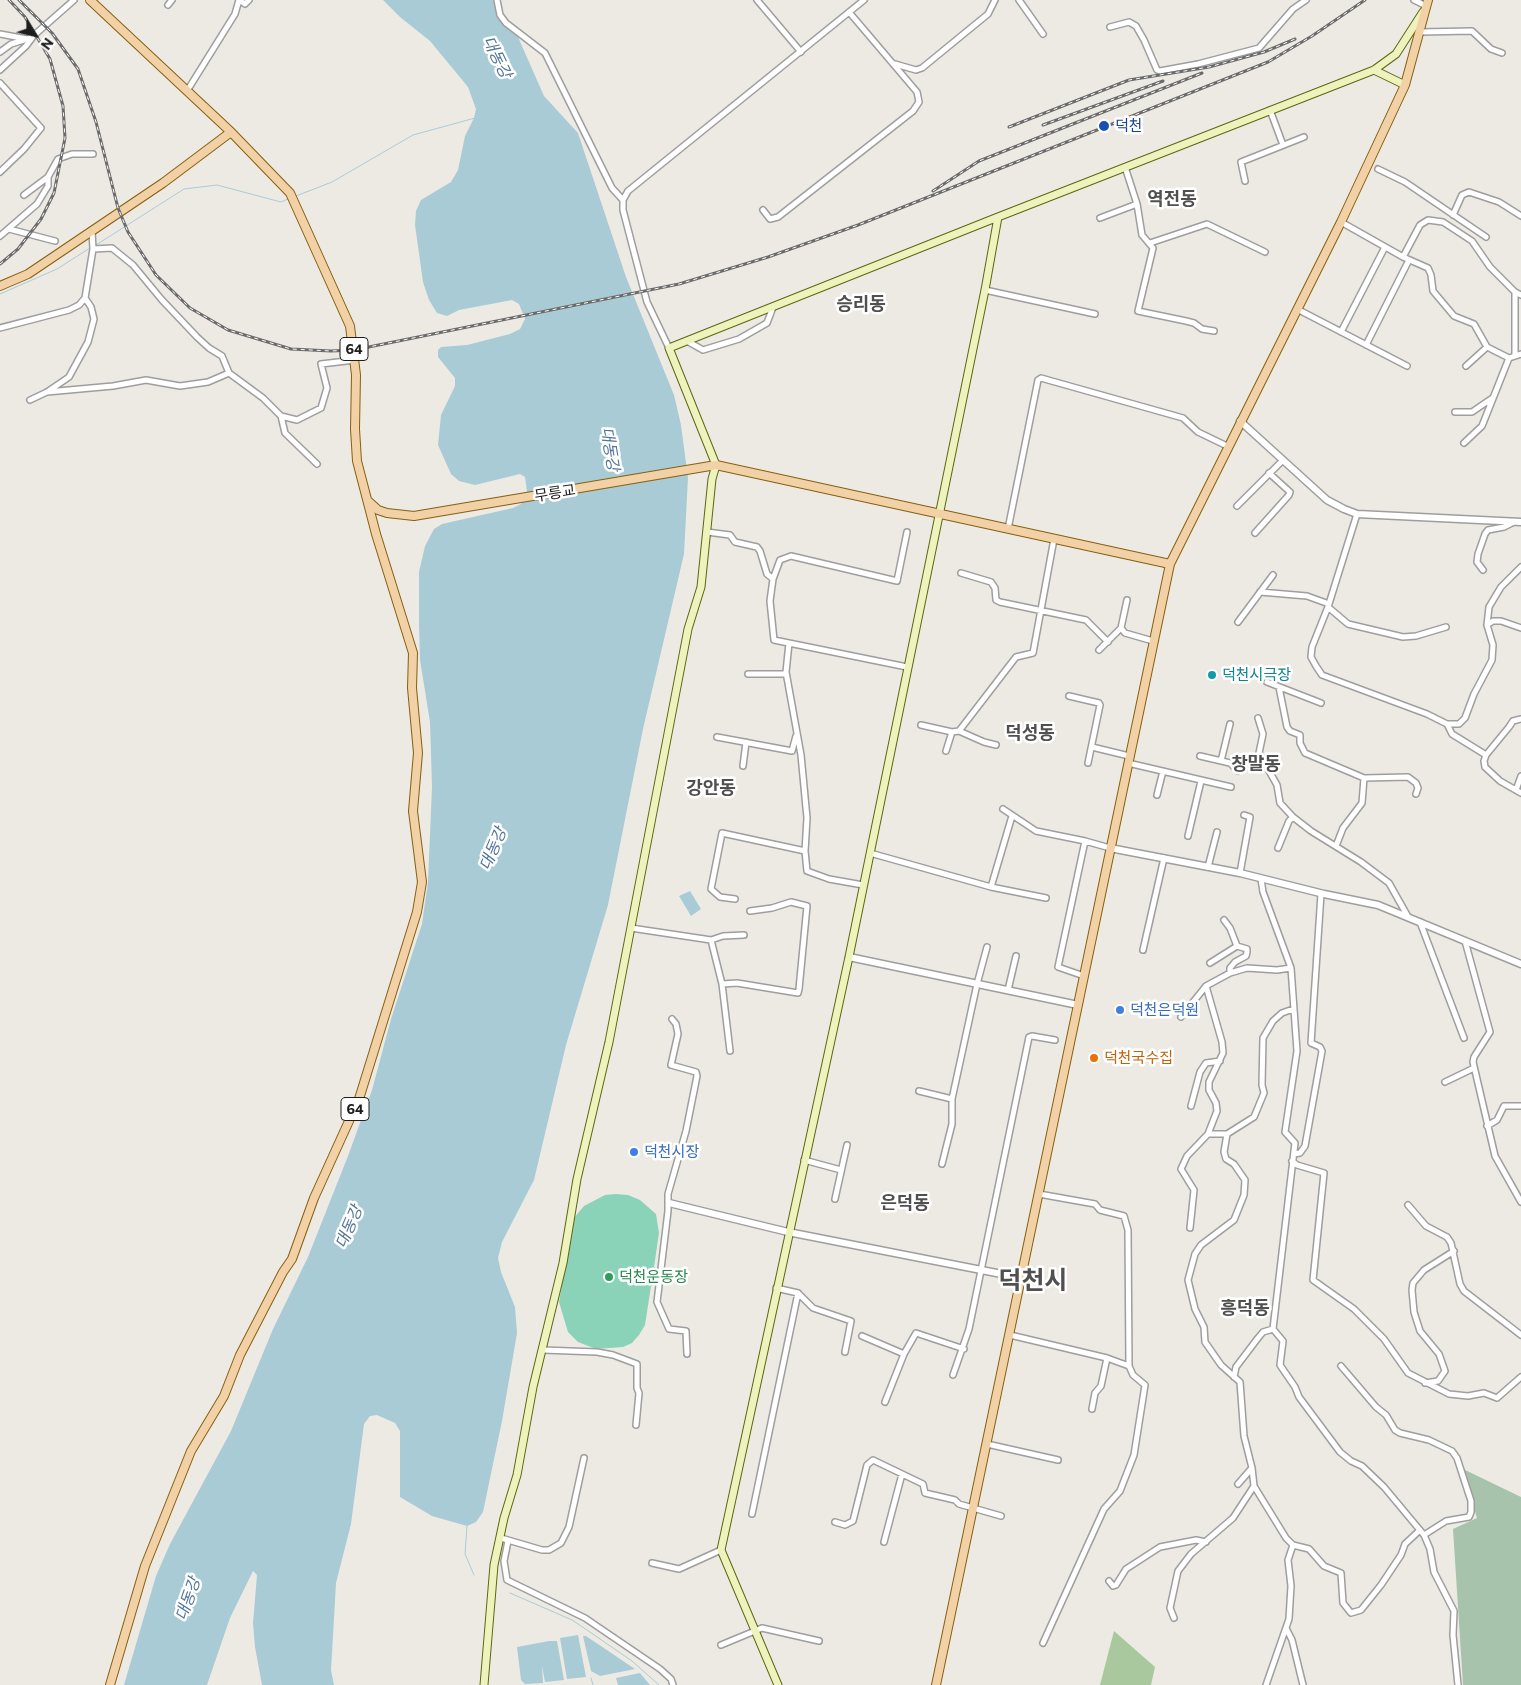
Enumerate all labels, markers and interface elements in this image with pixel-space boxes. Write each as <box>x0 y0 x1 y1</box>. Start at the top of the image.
north arrow <box>10 10 60 60</box>
water label: 대동강 <box>479 33 515 81</box>
text: N <box>38 35 58 53</box>
place label: 덕천 <box>1115 117 1143 135</box>
marker: 덕천 <box>1097 119 1111 133</box>
district label: 역전동 <box>1147 188 1197 210</box>
district label: 승리동 <box>836 293 886 315</box>
road number: 64 <box>340 338 368 360</box>
water label: 대동강 <box>597 426 623 472</box>
street label: 무릉교 <box>533 481 577 505</box>
place label: 덕천시극장 <box>1222 666 1291 684</box>
marker: 덕천시극장 <box>1206 669 1218 681</box>
district label: 덕성동 <box>1005 722 1055 744</box>
district label: 창말동 <box>1231 753 1281 775</box>
district label: 강안동 <box>686 777 736 799</box>
water label: 대동강 <box>476 825 510 873</box>
place label: 덕천은덕원 <box>1130 1001 1199 1019</box>
marker: 덕천은덕원 <box>1114 1004 1126 1016</box>
place label: 덕천국수집 <box>1104 1049 1173 1067</box>
marker: 덕천국수집 <box>1088 1052 1100 1064</box>
road number: 64 <box>341 1098 369 1120</box>
place label: 덕천시장 <box>644 1143 699 1161</box>
marker: 덕천시장 <box>628 1146 640 1158</box>
district label: 은덕동 <box>880 1192 930 1214</box>
water label: 대동강 <box>332 1203 366 1251</box>
district label: 덕천시 <box>999 1266 1067 1296</box>
place label: 덕천운동장 <box>619 1268 688 1286</box>
marker: 덕천운동장 <box>603 1271 615 1283</box>
district label: 흥덕동 <box>1220 1297 1270 1319</box>
water label: 대동강 <box>172 1575 204 1623</box>

